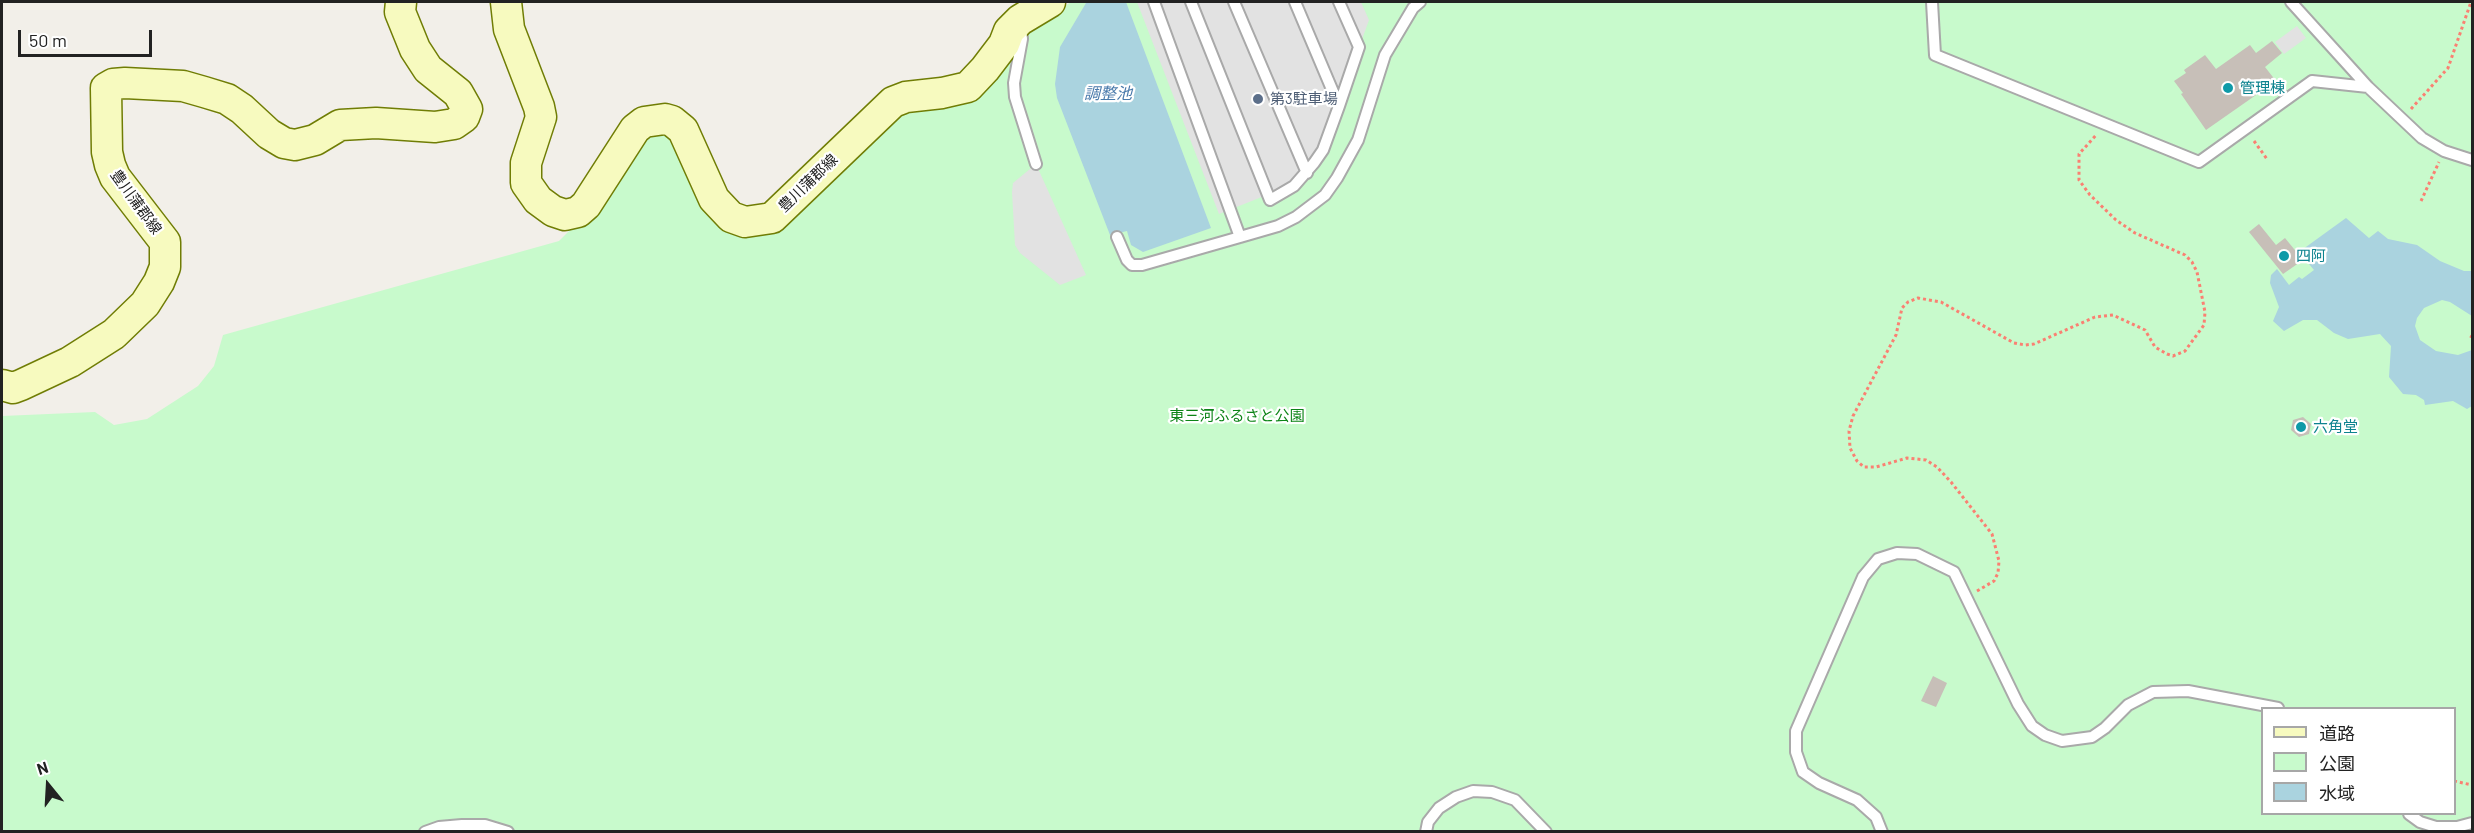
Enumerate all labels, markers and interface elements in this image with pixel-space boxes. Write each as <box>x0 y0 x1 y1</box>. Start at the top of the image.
scale bar <box>21 18 154 56</box>
text: 50 m <box>29 29 67 51</box>
place label: 管理棟 <box>2240 79 2285 97</box>
marker: 管理棟 <box>2221 81 2235 95</box>
water label: 調整池 <box>1084 84 1132 104</box>
place label: 第3駐車場 <box>1270 90 1338 108</box>
marker: 第3駐車場 <box>1251 92 1265 106</box>
street label: 豊川蒲郡線 <box>775 150 841 216</box>
street label: 豊川蒲郡線 <box>107 166 165 238</box>
place label: 四阿 <box>2296 247 2326 265</box>
marker: 四阿 <box>2277 249 2291 263</box>
park label: 東三河ふるさと公園 <box>1170 407 1304 425</box>
place label: 六角堂 <box>2313 418 2358 436</box>
marker: 六角堂 <box>2294 420 2308 434</box>
legend <box>2261 707 2456 815</box>
text: 道路 <box>2319 722 2355 744</box>
text: 公園 <box>2319 752 2355 774</box>
north arrow <box>18 755 78 815</box>
text: N <box>34 757 50 778</box>
text: 水域 <box>2319 782 2355 804</box>

